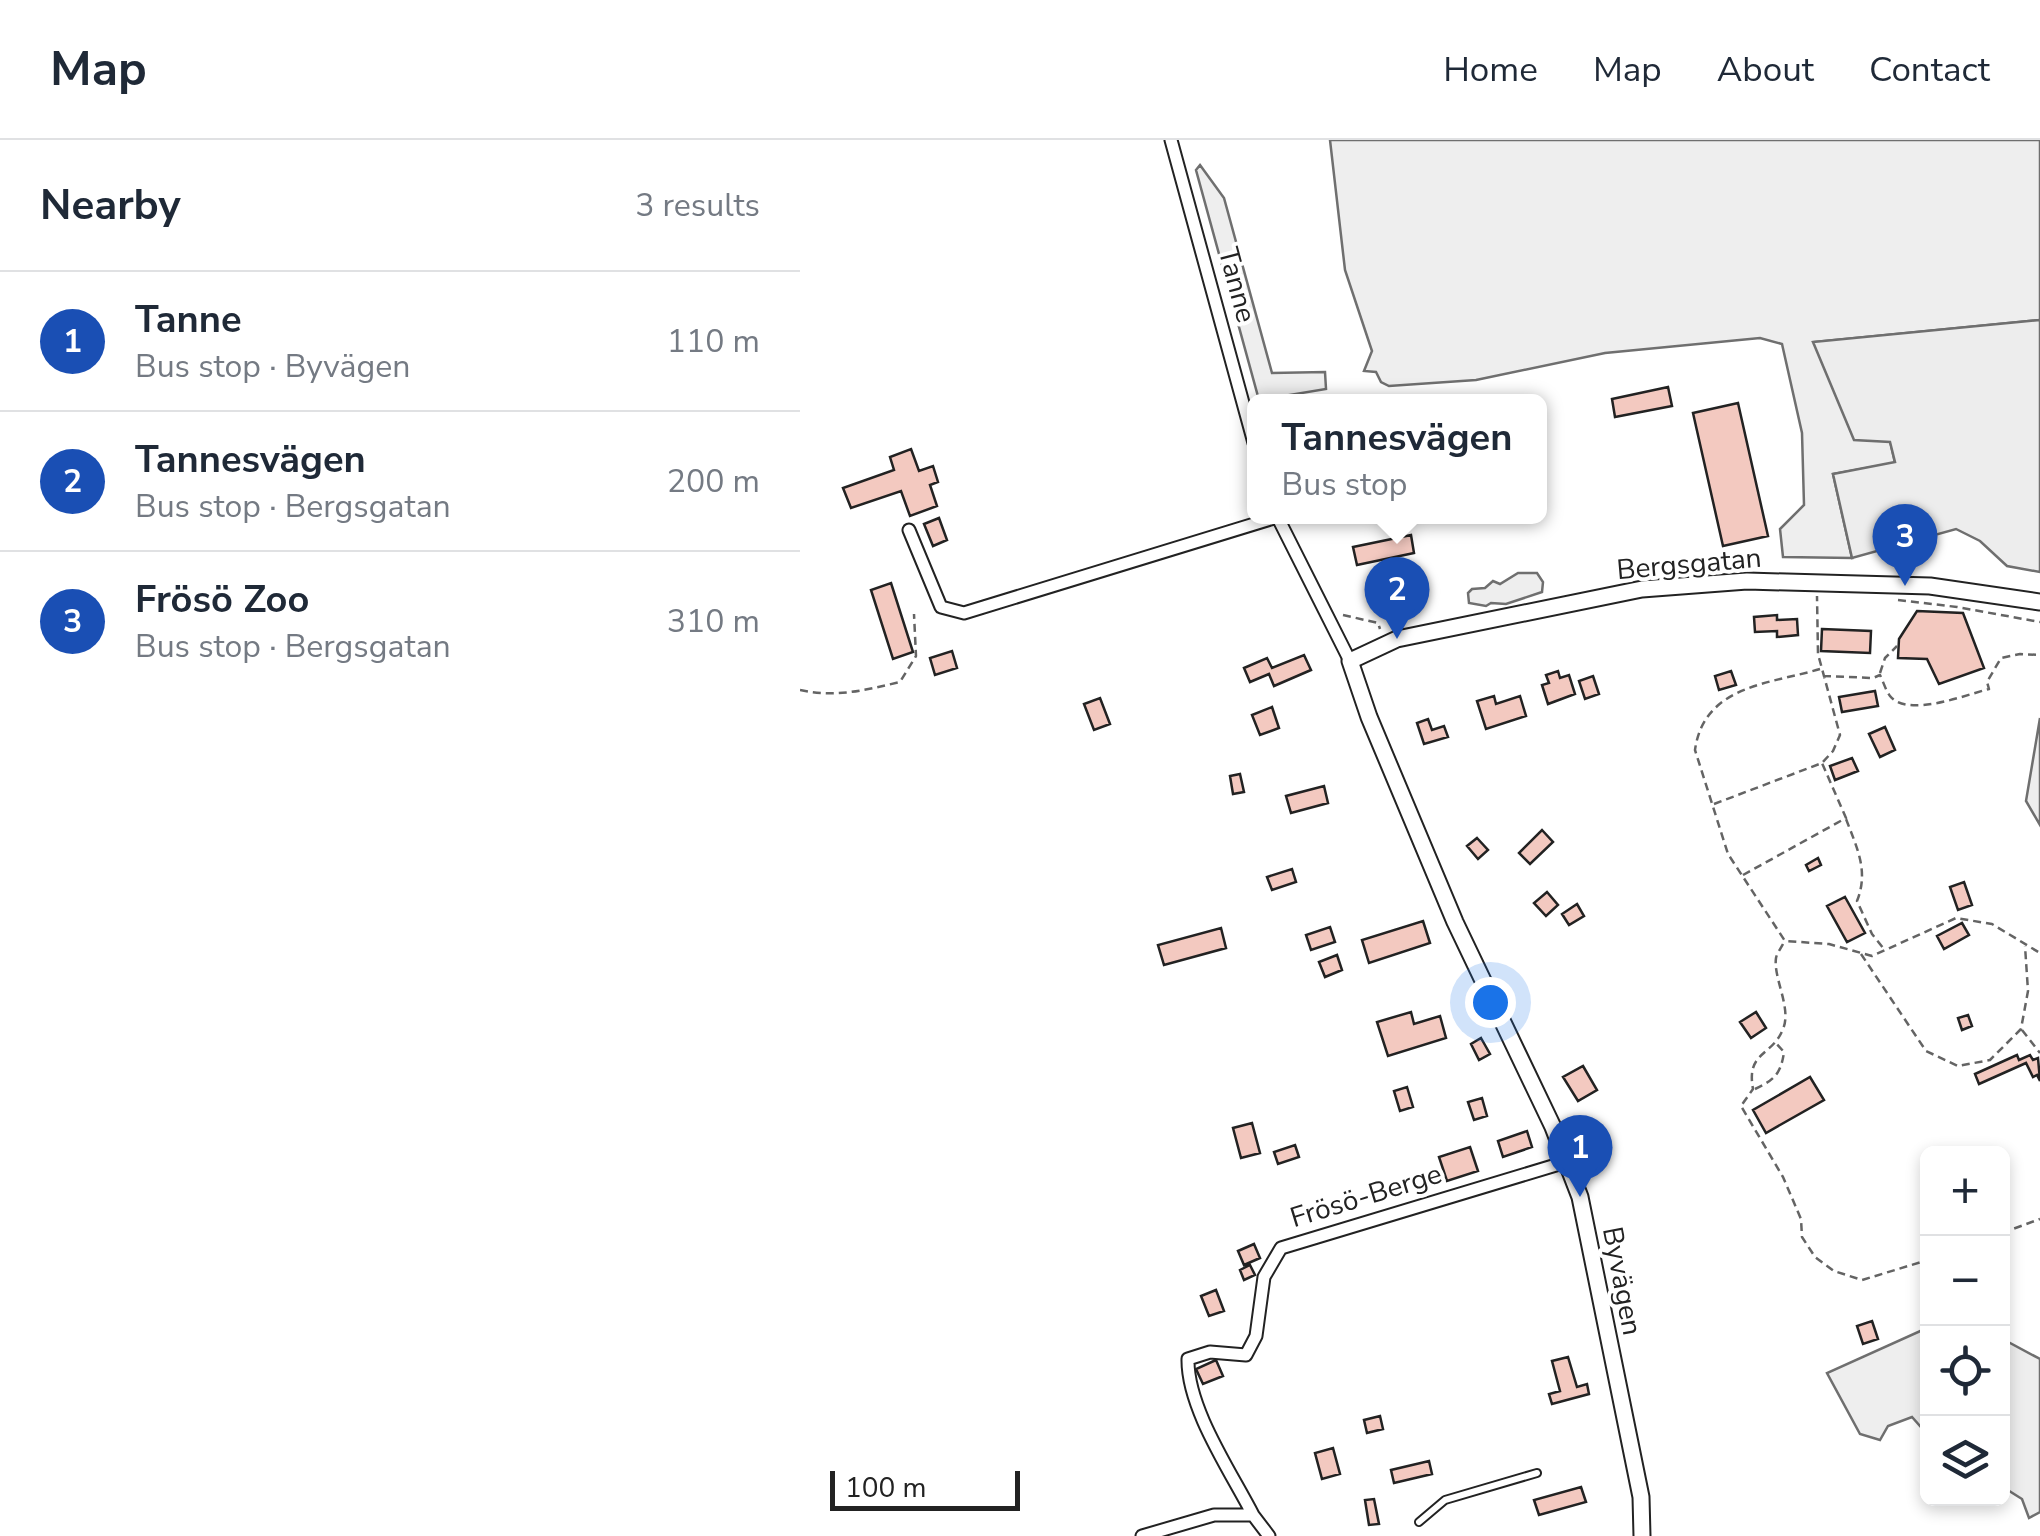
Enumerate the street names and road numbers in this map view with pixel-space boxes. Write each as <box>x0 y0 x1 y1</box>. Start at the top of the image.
street label: Tanne <box>1209 243 1265 327</box>
street label: Bergsgatan <box>1615 539 1763 589</box>
street label: Frösö-Berge <box>1285 1155 1447 1237</box>
street label: Byvägen <box>1593 1223 1651 1339</box>

